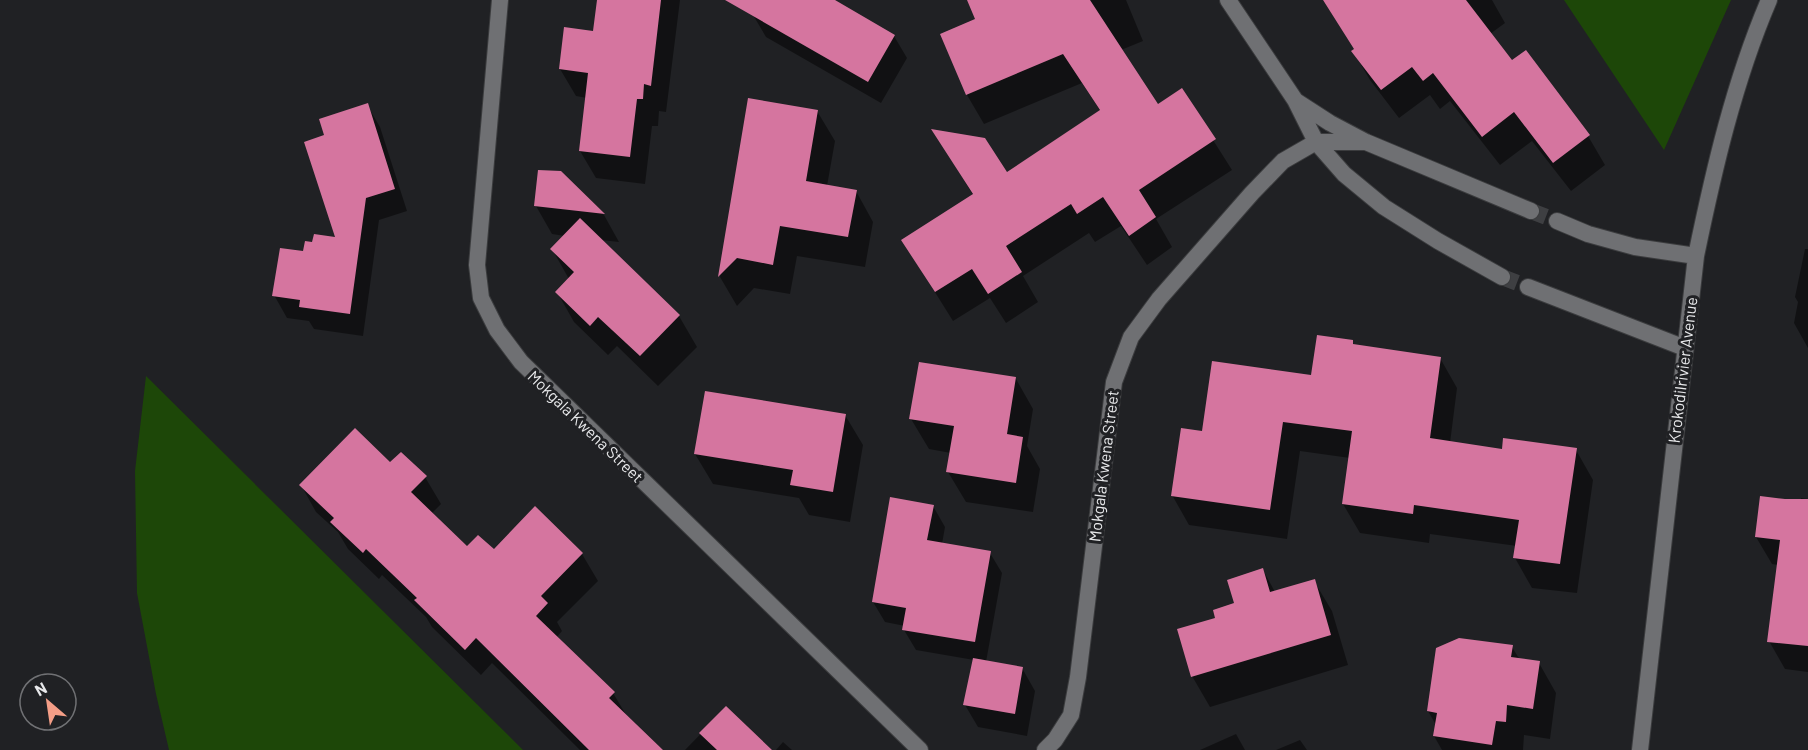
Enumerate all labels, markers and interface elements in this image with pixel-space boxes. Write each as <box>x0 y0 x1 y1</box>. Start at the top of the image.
street label: Krokodilrivier Avenue <box>1664 296 1700 444</box>
street label: Mokgala Kwena Street <box>524 366 648 486</box>
street label: Mokgala Kwena Street <box>1084 389 1122 543</box>
north arrow <box>18 672 78 732</box>
text: N <box>31 678 50 699</box>

